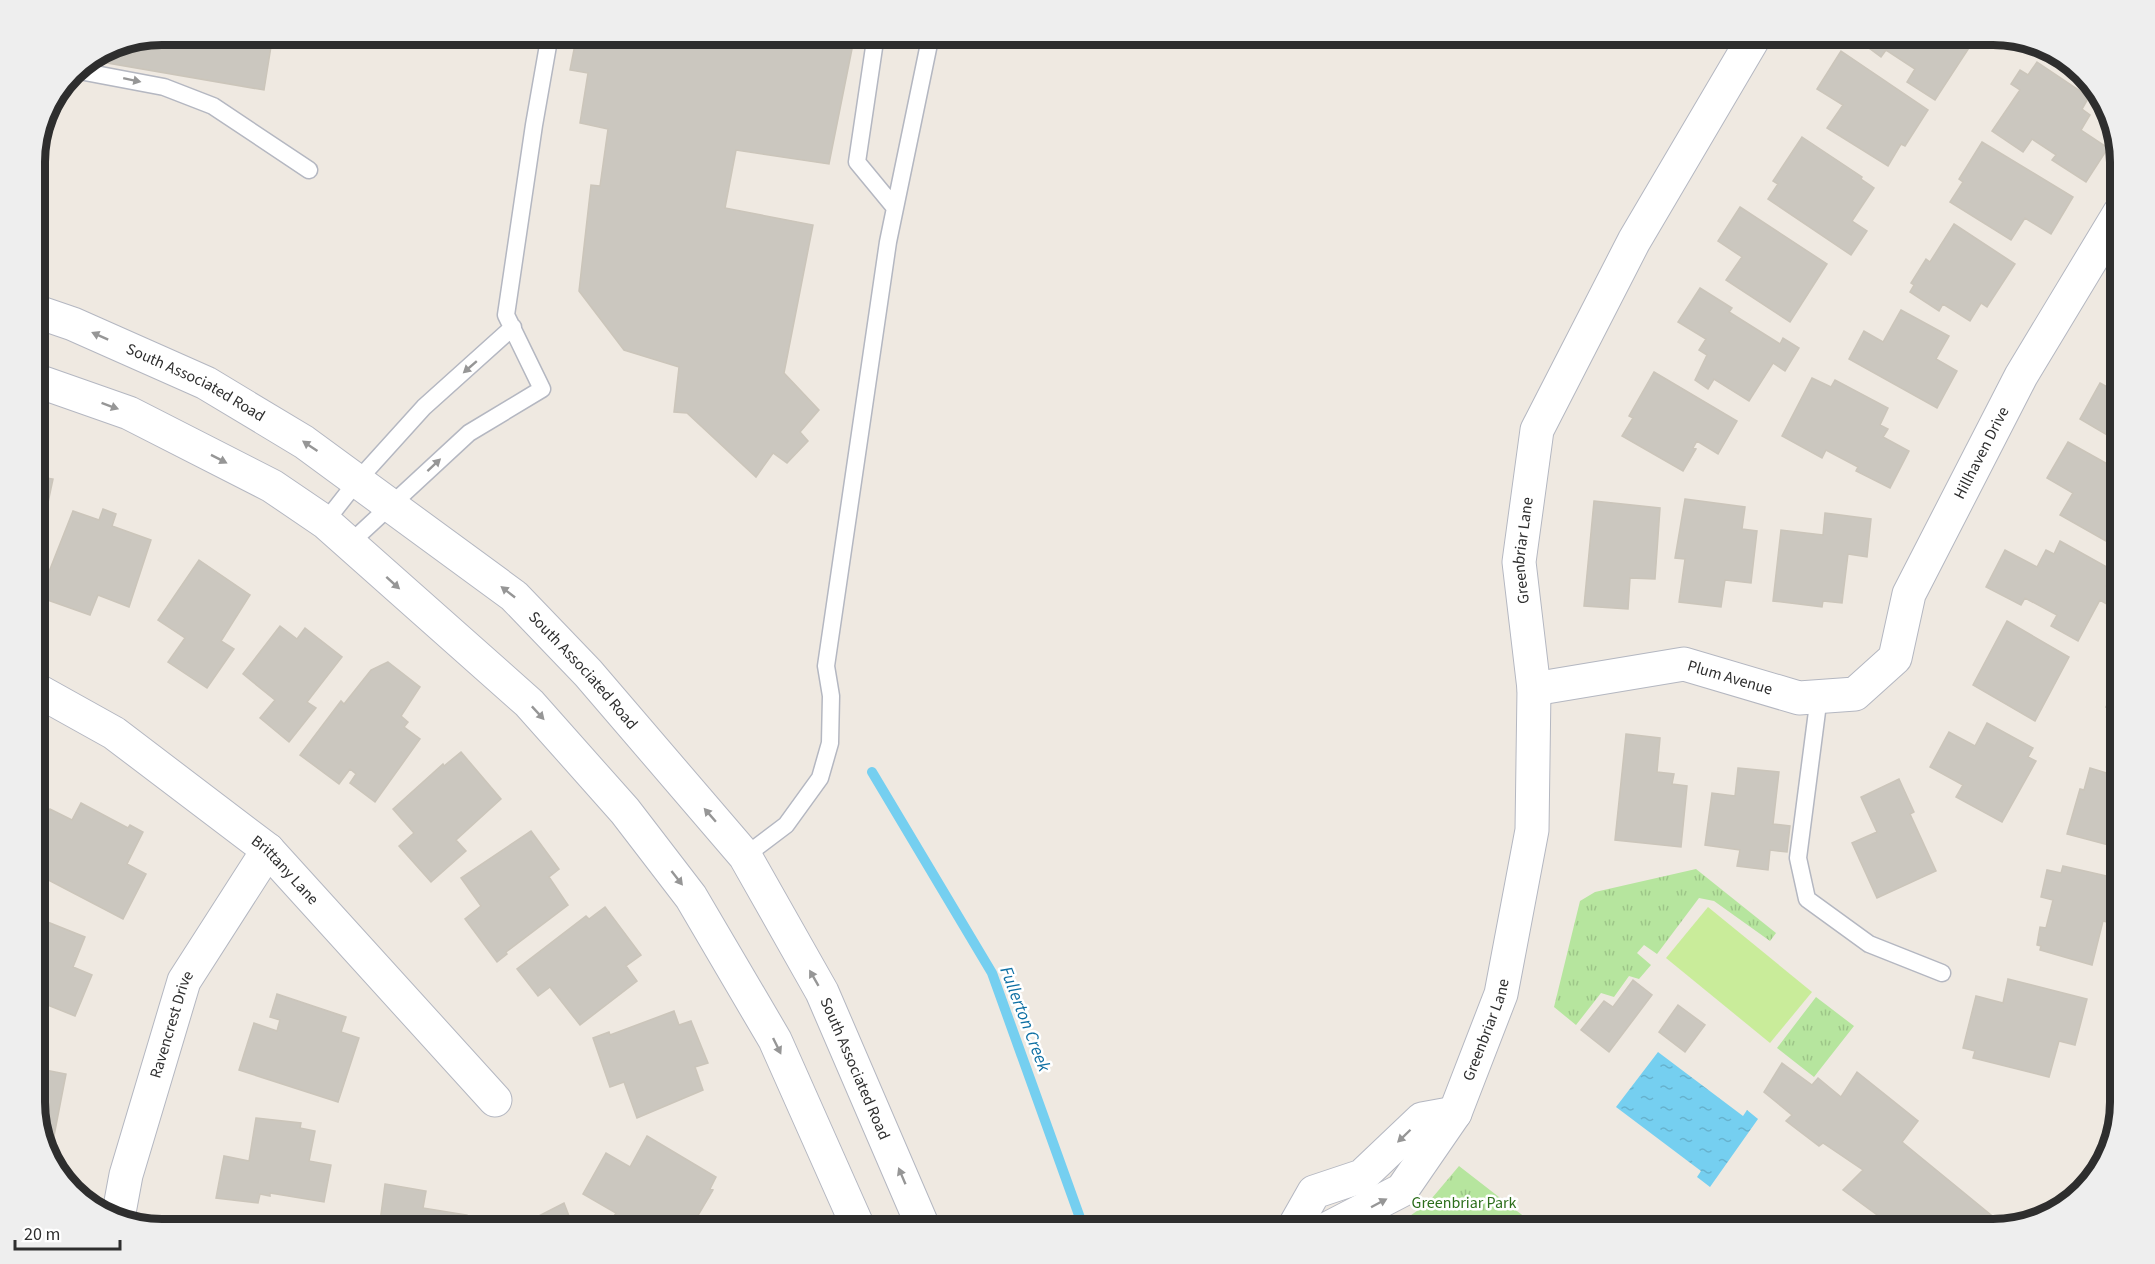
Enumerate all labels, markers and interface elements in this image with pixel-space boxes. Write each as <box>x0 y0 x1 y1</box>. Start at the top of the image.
one-way arrow <box>123 76 142 85</box>
one-way arrow <box>92 332 109 341</box>
street label: South Associated Road <box>123 338 269 427</box>
one-way arrow <box>463 360 478 373</box>
one-way arrow <box>101 402 119 412</box>
street label: Hillhaven Drive <box>1948 403 2014 503</box>
one-way arrow <box>302 440 318 452</box>
one-way arrow <box>211 454 228 464</box>
one-way arrow <box>427 458 442 472</box>
street label: Greenbriar Lane <box>1508 496 1539 605</box>
one-way arrow <box>385 576 400 589</box>
one-way arrow <box>501 587 516 599</box>
street label: South Associated Road <box>523 606 643 734</box>
street label: Plum Avenue <box>1685 655 1775 701</box>
one-way arrow <box>531 705 544 720</box>
one-way arrow <box>703 807 716 823</box>
street label: Brittany Lane <box>247 830 324 910</box>
one-way arrow <box>670 871 682 886</box>
water label: Fullerton Creek <box>993 963 1057 1076</box>
street label: Ravencrest Drive <box>145 966 199 1081</box>
one-way arrow <box>809 970 820 986</box>
street label: Greenbriar Lane <box>1457 977 1515 1084</box>
street label: South Associated Road <box>815 994 895 1143</box>
one-way arrow <box>772 1037 781 1054</box>
one-way arrow <box>1397 1129 1412 1142</box>
one-way arrow <box>897 1166 907 1184</box>
park label: Greenbriar Park <box>1412 1192 1517 1214</box>
one-way arrow <box>1371 1198 1388 1208</box>
scale bar <box>15 1213 120 1251</box>
text: 20 m <box>24 1222 60 1247</box>

